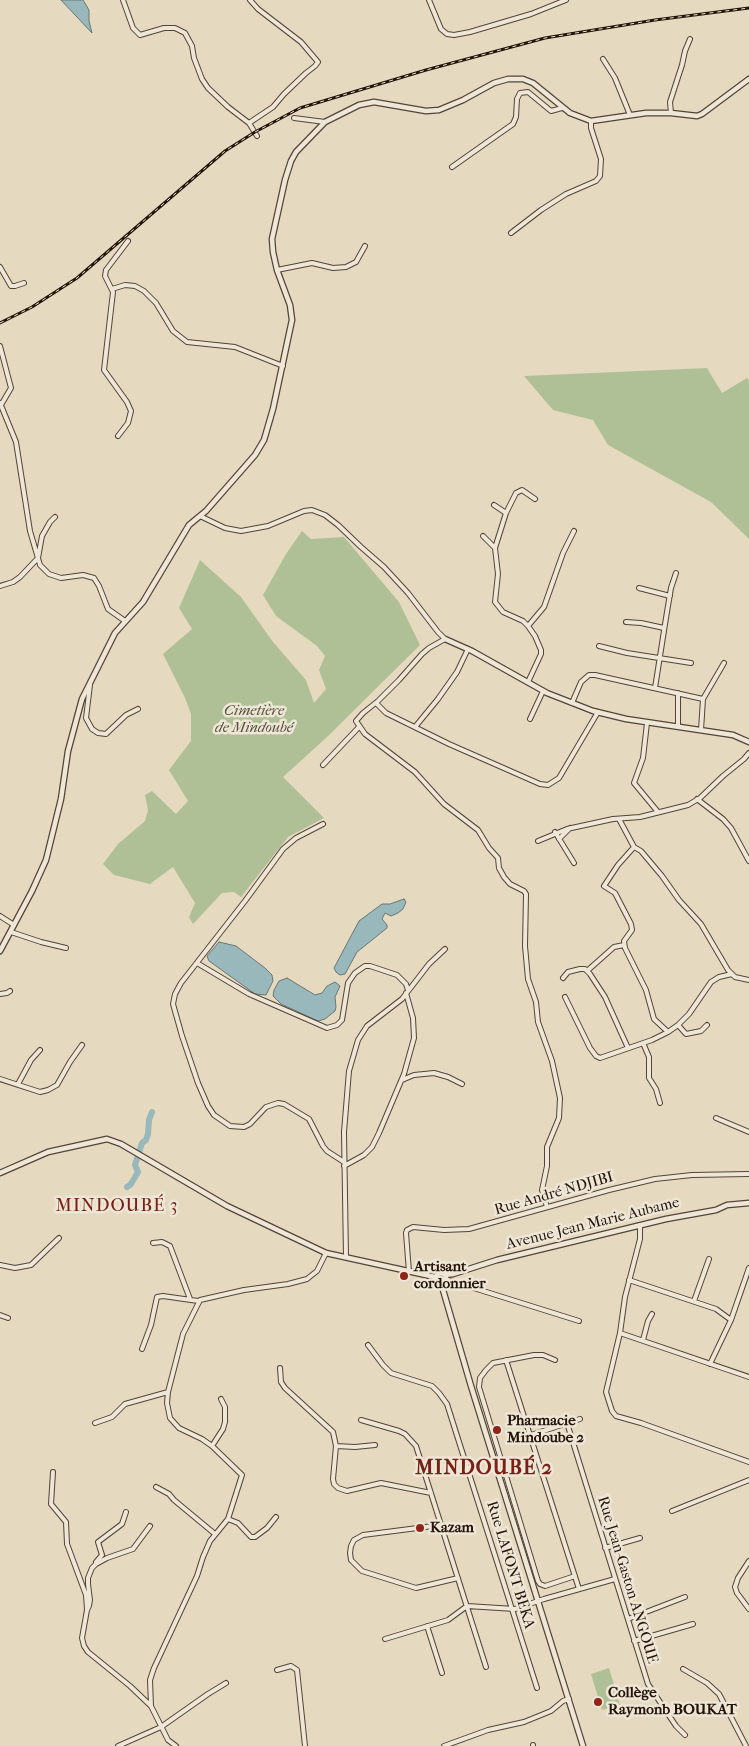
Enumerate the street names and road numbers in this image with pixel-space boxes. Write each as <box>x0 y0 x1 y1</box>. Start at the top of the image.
street label: Rue André NDJIBI <box>492 1168 616 1220</box>
street label: Avenue Jean Marie Aubame <box>505 1194 681 1254</box>
street label: Rue Jean-Gaston ANGOUE <box>593 1494 661 1666</box>
street label: Rue LAFONT BEKA <box>482 1499 538 1631</box>

